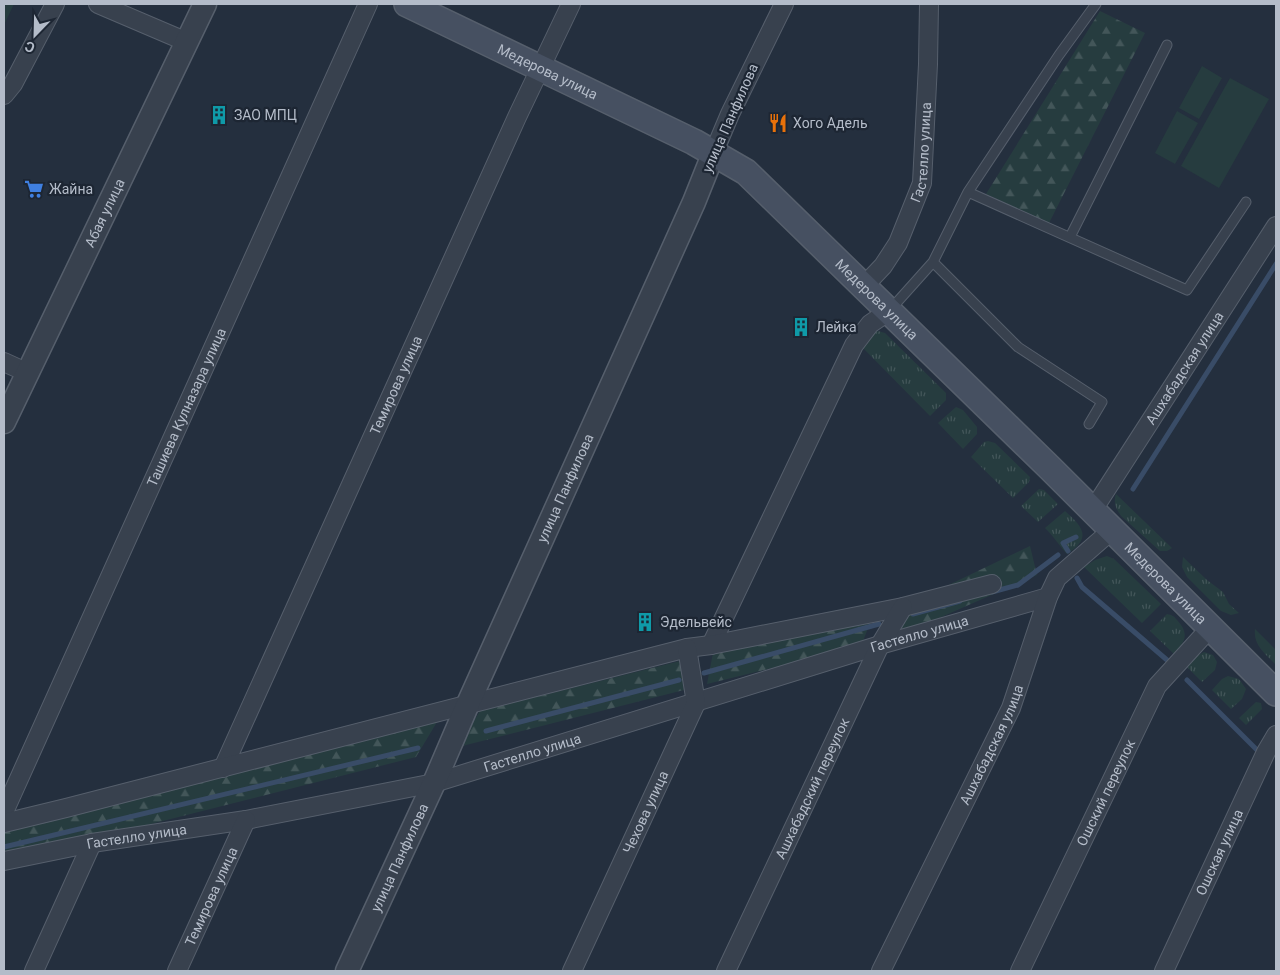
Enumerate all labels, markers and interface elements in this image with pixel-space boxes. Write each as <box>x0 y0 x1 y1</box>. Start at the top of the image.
north arrow <box>10 10 60 60</box>
text: С <box>23 38 37 56</box>
street label: Медерова улица <box>495 41 600 102</box>
street label: улица Панфилова <box>699 61 761 175</box>
street label: Гастелло улица <box>907 102 934 205</box>
building icon: ЗАО МПЦ <box>208 104 230 126</box>
place label: ЗАО МПЦ <box>234 107 297 123</box>
restaurant icon: Хого Адель <box>767 112 789 134</box>
place label: Хого Адель <box>793 115 868 131</box>
street label: Абая улица <box>81 176 128 250</box>
supermarket icon: Жайна <box>23 178 45 200</box>
place label: Жайна <box>49 181 93 197</box>
street label: Медерова улица <box>832 256 921 343</box>
street label: Ашхабадская улица <box>1142 309 1227 427</box>
building icon: Лейка <box>790 316 812 338</box>
place label: Лейка <box>816 319 857 335</box>
street label: Ташиева Кулназара улица <box>144 325 229 489</box>
street label: Темирова улица <box>367 333 425 437</box>
street label: улица Панфилова <box>534 431 597 545</box>
street label: Медерова улица <box>1121 539 1210 627</box>
building icon: Эдельвейс <box>634 611 656 633</box>
street label: Гастелло улица <box>869 612 970 655</box>
place label: Эдельвейс <box>660 614 732 630</box>
street label: Ашхабадская улица <box>956 683 1026 807</box>
street label: Ашхабадский переулок <box>772 715 853 861</box>
street label: Гастелло улица <box>482 730 583 775</box>
street label: Ошский переулок <box>1073 736 1138 848</box>
street label: Чехова улица <box>619 768 672 856</box>
street label: улица Панфилова <box>368 801 431 914</box>
street label: Ошская улица <box>1192 807 1246 898</box>
street label: Гастелло улица <box>85 821 188 852</box>
street label: Темирова улица <box>182 844 241 948</box>

